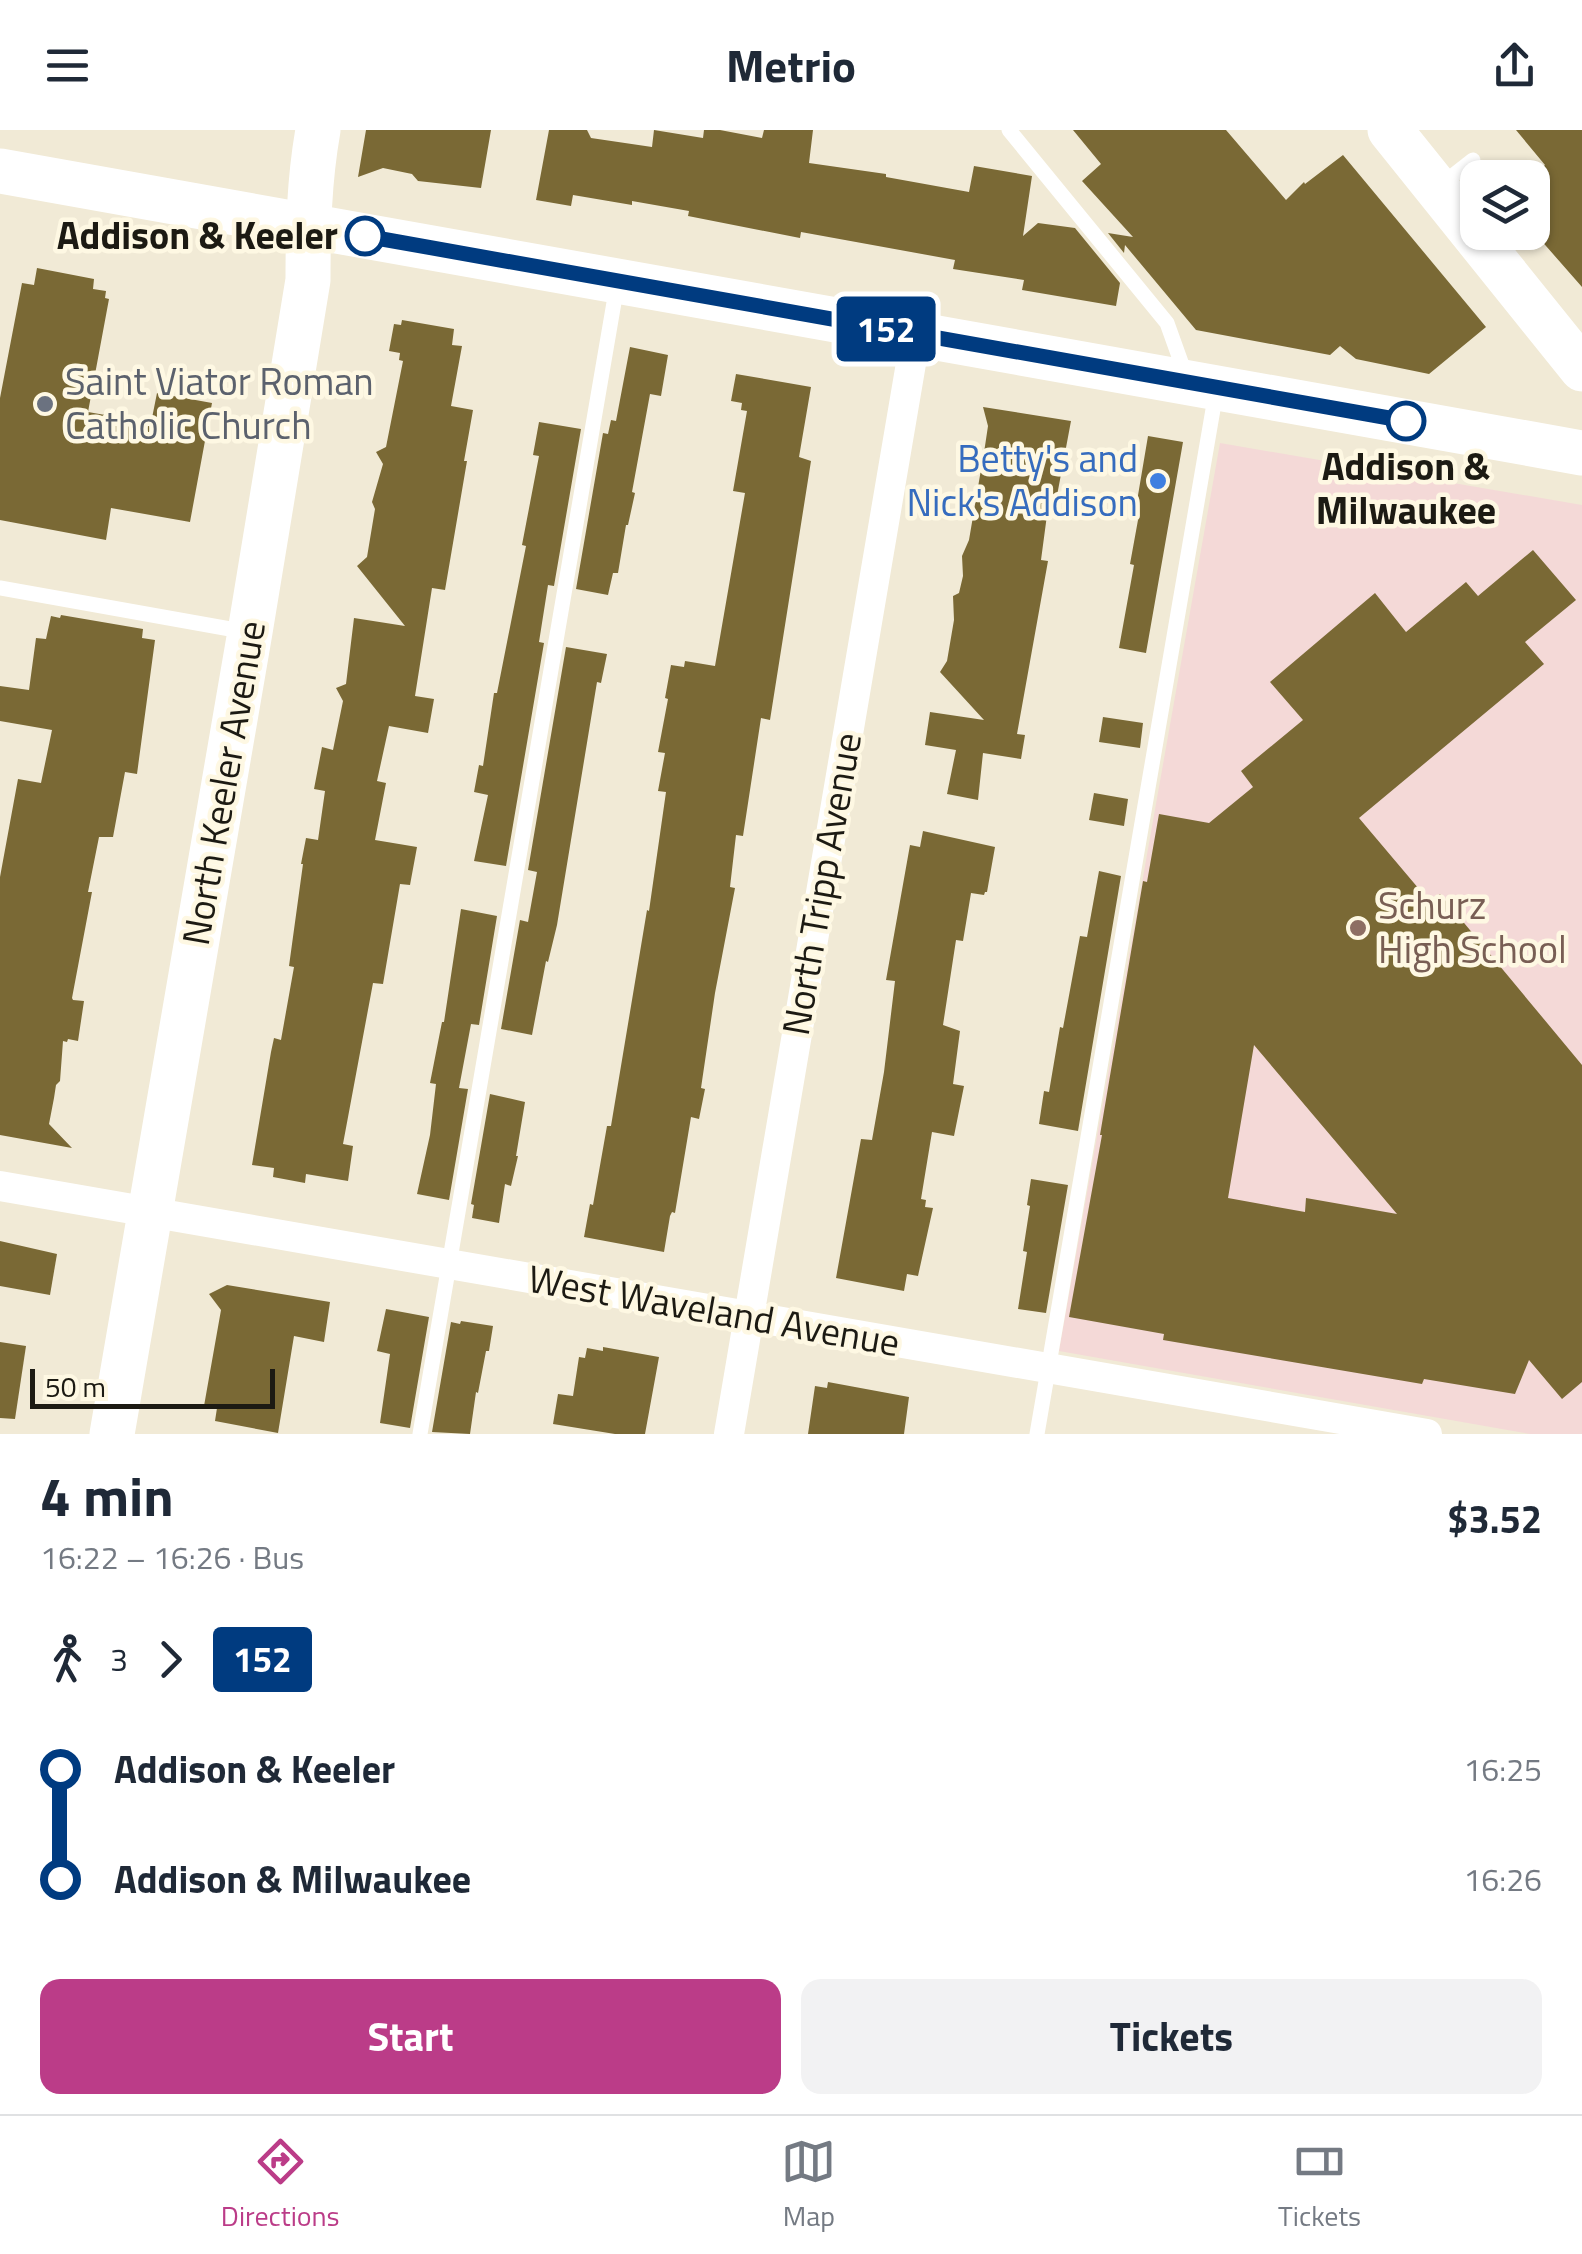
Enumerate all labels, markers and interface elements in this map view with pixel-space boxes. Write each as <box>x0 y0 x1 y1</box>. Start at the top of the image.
text: Metrio <box>726 31 856 99</box>
icon: menu <box>40 38 95 93</box>
icon: share <box>1487 38 1542 93</box>
map controls <box>1460 160 1550 250</box>
button: layers <box>1460 160 1550 250</box>
place label: Addison & Keeler <box>57 206 338 264</box>
marker: Addison & Keeler <box>346 217 384 255</box>
line badge: 152 <box>828 296 944 362</box>
text: 152 <box>857 302 915 356</box>
place label: Saint Viator Roman Catholic Church <box>65 352 374 454</box>
marker: Saint Viator Roman Catholic Church <box>34 393 56 415</box>
marker: Addison & Milwaukee <box>1387 402 1425 440</box>
place label: Betty's and Nick's Addison <box>906 429 1138 531</box>
place label: Addison & Milwaukee <box>1316 437 1496 539</box>
marker: Betty's and Nick's Addison <box>1147 470 1169 492</box>
street label: North Keeler Avenue <box>166 616 280 950</box>
street label: North Tripp Avenue <box>766 728 876 1040</box>
place label: Schurz High School <box>1378 876 1567 978</box>
marker: Schurz High School <box>1347 917 1369 939</box>
street label: West Waveland Avenue <box>524 1249 904 1371</box>
scale bar <box>30 1364 275 1408</box>
text: 50 m <box>45 1365 106 1408</box>
text: 4 min <box>40 1454 174 1537</box>
text: $3.52 <box>1447 1490 1542 1548</box>
text: 16:22 – 16:26 · Bus <box>40 1533 304 1581</box>
icon: walk <box>40 1632 95 1687</box>
icon: forward <box>143 1632 198 1687</box>
text: 152 <box>233 1632 292 1686</box>
text: 3 <box>110 1635 128 1683</box>
text: Addison & Keeler <box>114 1740 395 1798</box>
text: 16:25 <box>1463 1745 1542 1793</box>
text: Addison & Milwaukee <box>114 1850 471 1908</box>
text: 16:26 <box>1463 1855 1542 1903</box>
button: Start <box>40 1979 781 2094</box>
button: Tickets <box>801 1979 1542 2094</box>
tab: Directions <box>221 2134 340 2237</box>
tab: Map <box>781 2134 836 2237</box>
tab: Tickets <box>1278 2134 1361 2237</box>

